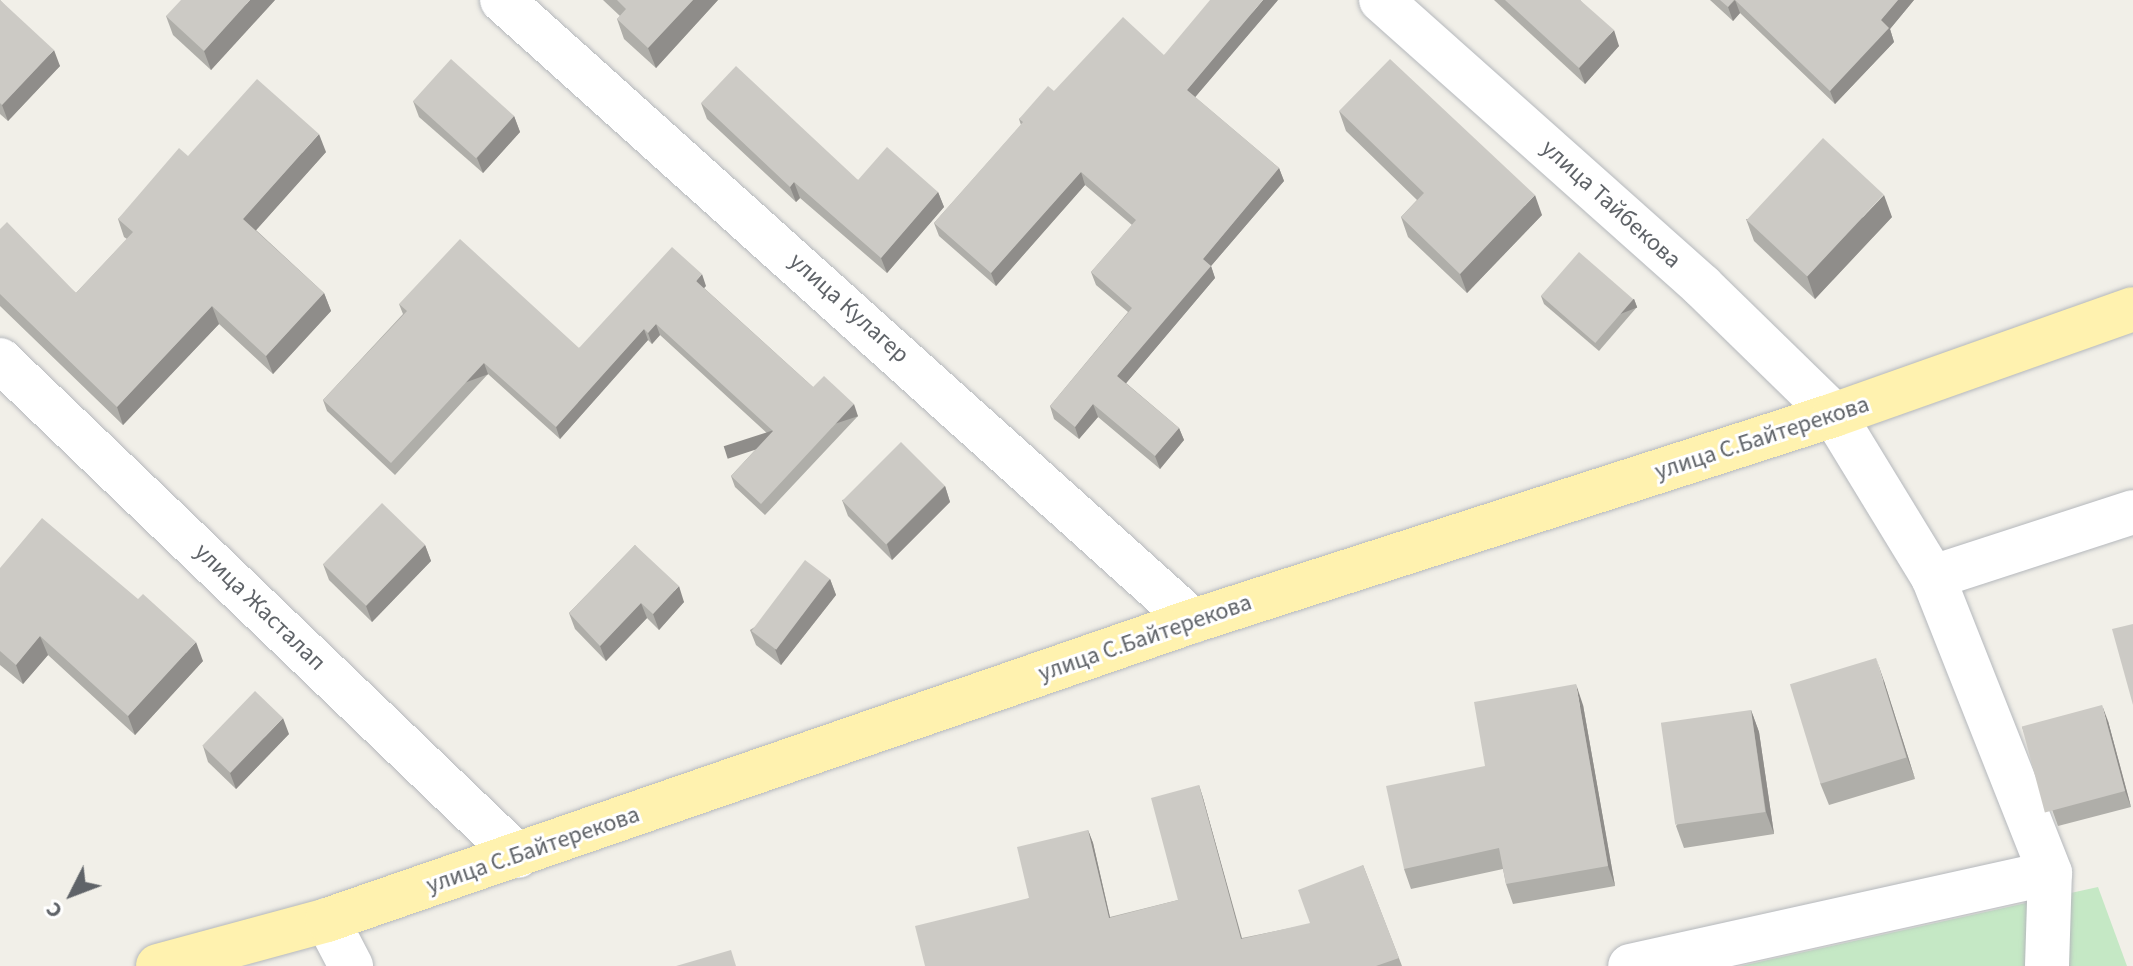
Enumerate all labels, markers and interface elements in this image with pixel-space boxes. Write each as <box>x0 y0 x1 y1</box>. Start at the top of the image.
street label: улица Тайбекова <box>1535 134 1687 274</box>
street label: улица Кулагер <box>783 247 915 369</box>
street label: улица С.Байтерекова <box>1651 390 1873 486</box>
street label: улица Жасталап <box>188 537 332 677</box>
street label: улица С.Байтерекова <box>1035 588 1255 688</box>
street label: улица С.Байтерекова <box>423 800 643 900</box>
north arrow <box>32 854 112 934</box>
text: С <box>38 895 70 926</box>

